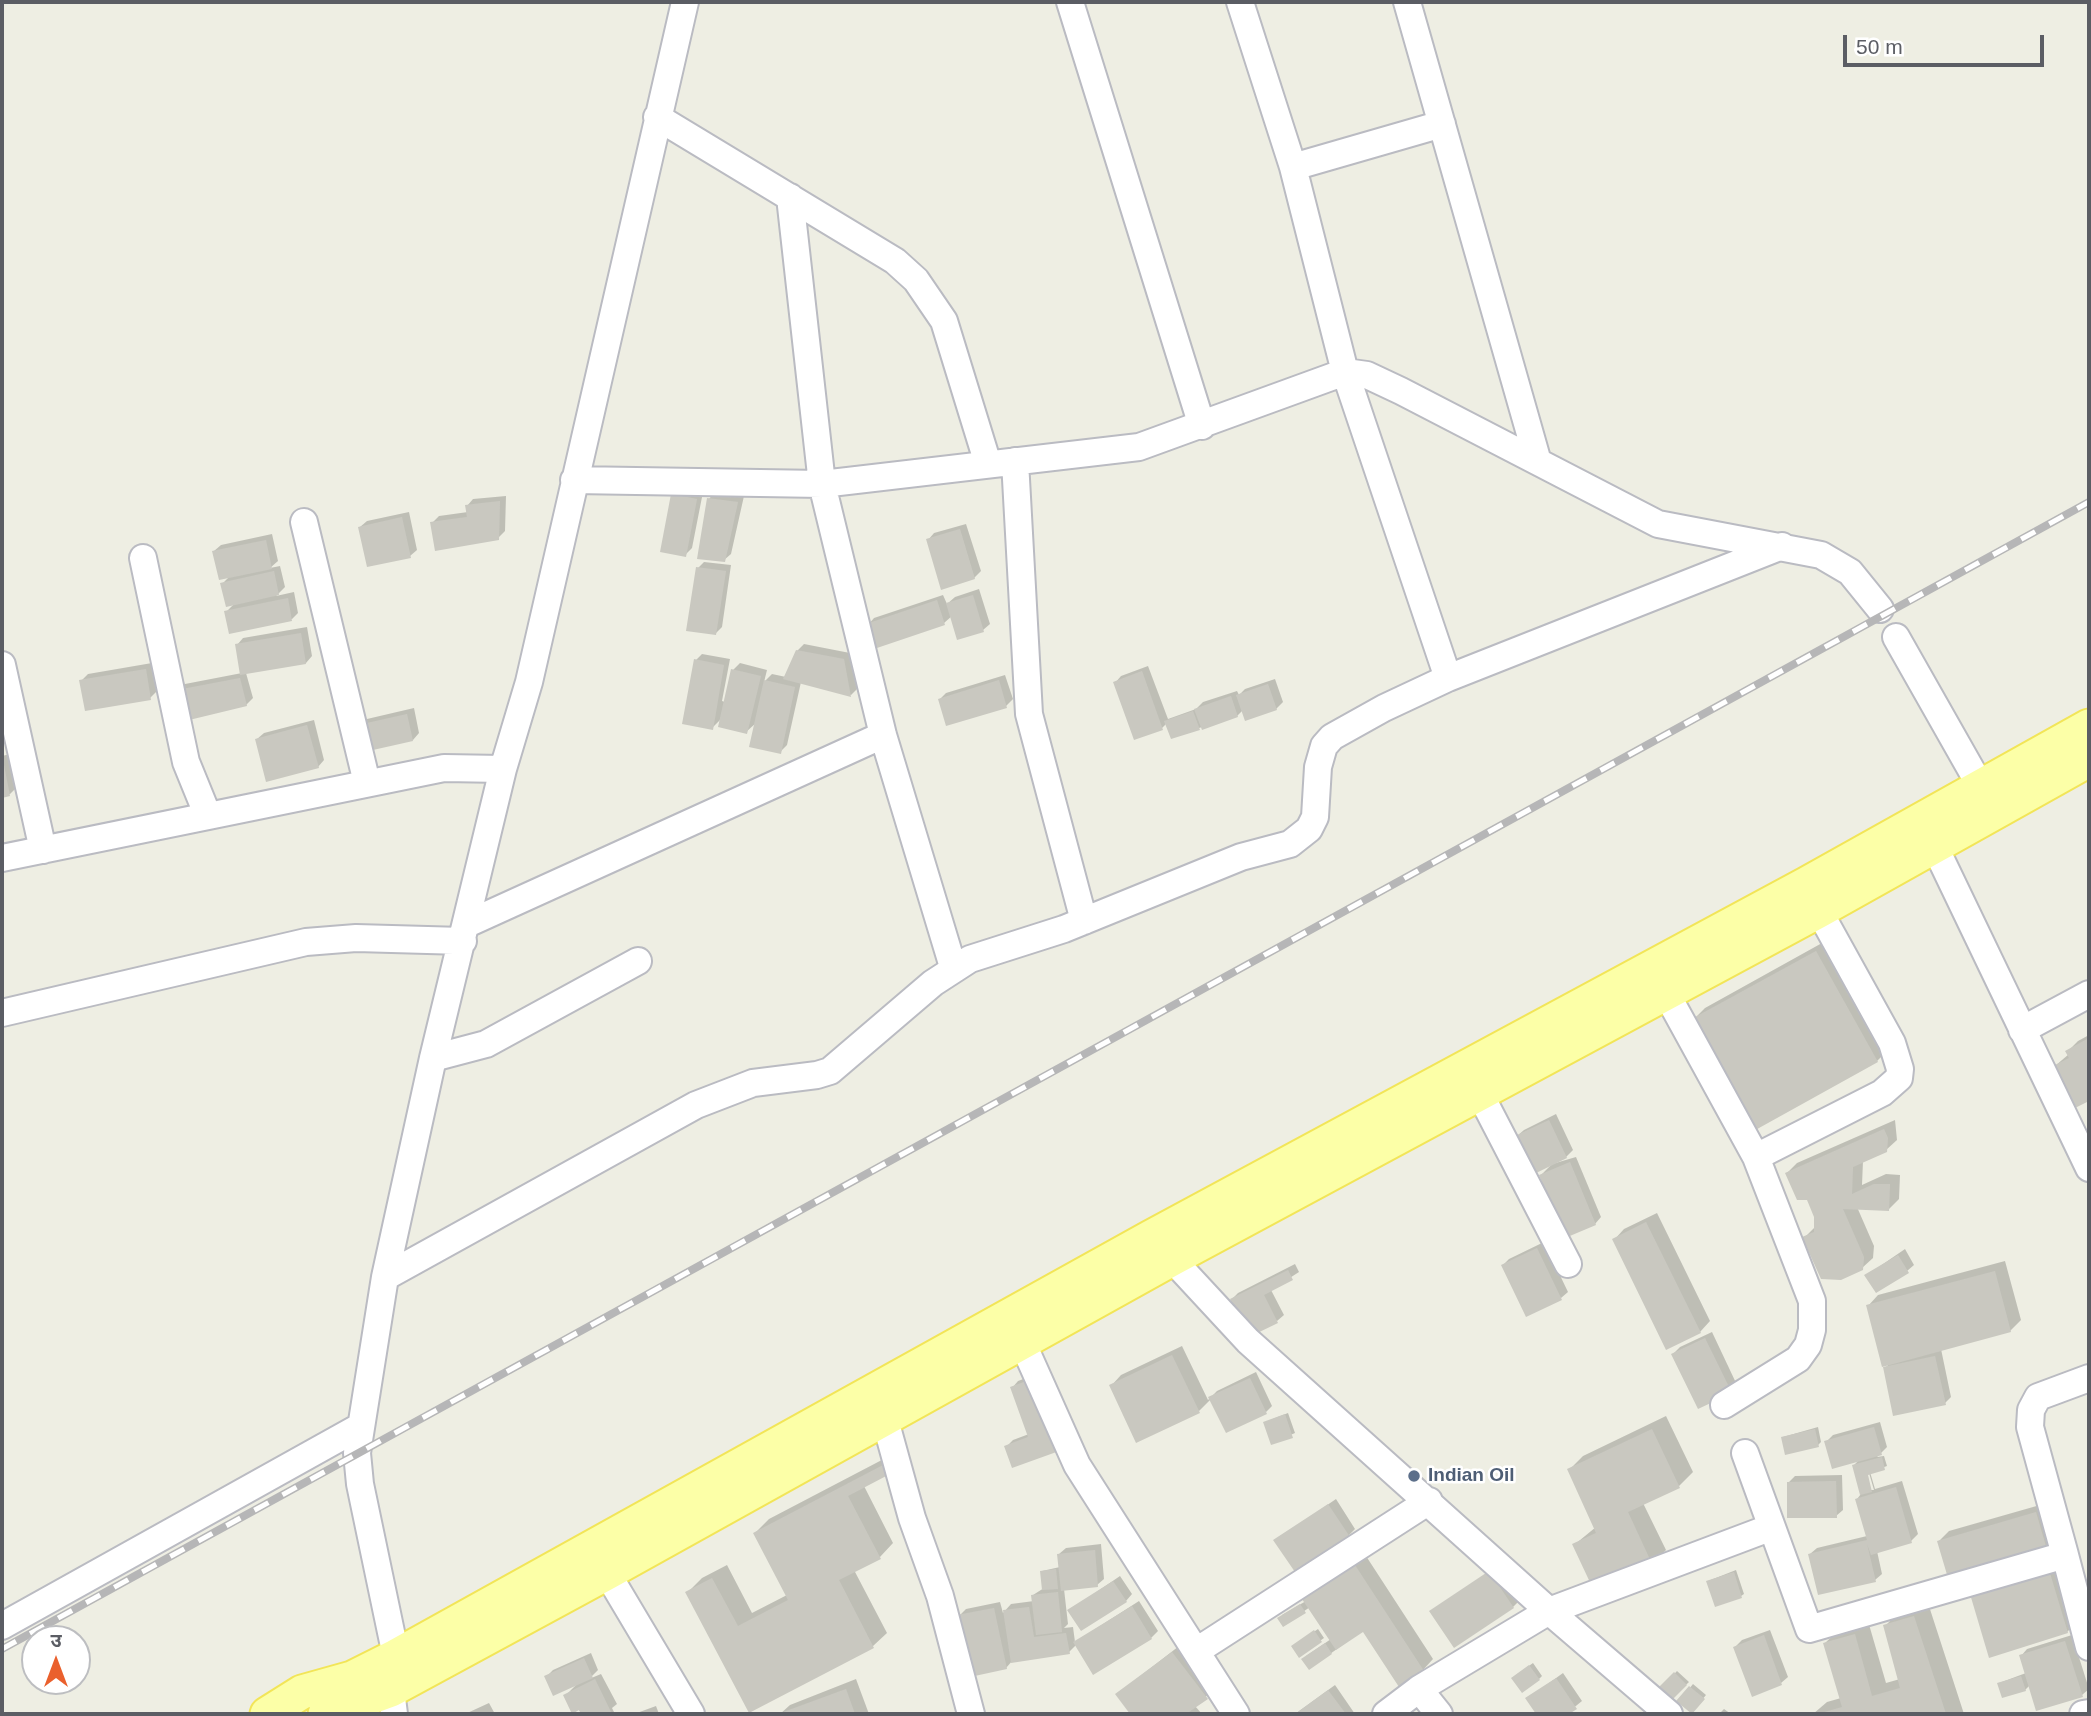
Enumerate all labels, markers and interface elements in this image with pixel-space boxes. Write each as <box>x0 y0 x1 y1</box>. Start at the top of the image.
scale bar <box>1846 21 2047 65</box>
text: 50 m <box>1856 35 1903 58</box>
place label: Indian Oil <box>1428 1465 1515 1487</box>
marker: Indian Oil <box>1406 1468 1422 1484</box>
north arrow <box>21 1625 91 1695</box>
text: उ <box>50 1630 62 1651</box>

